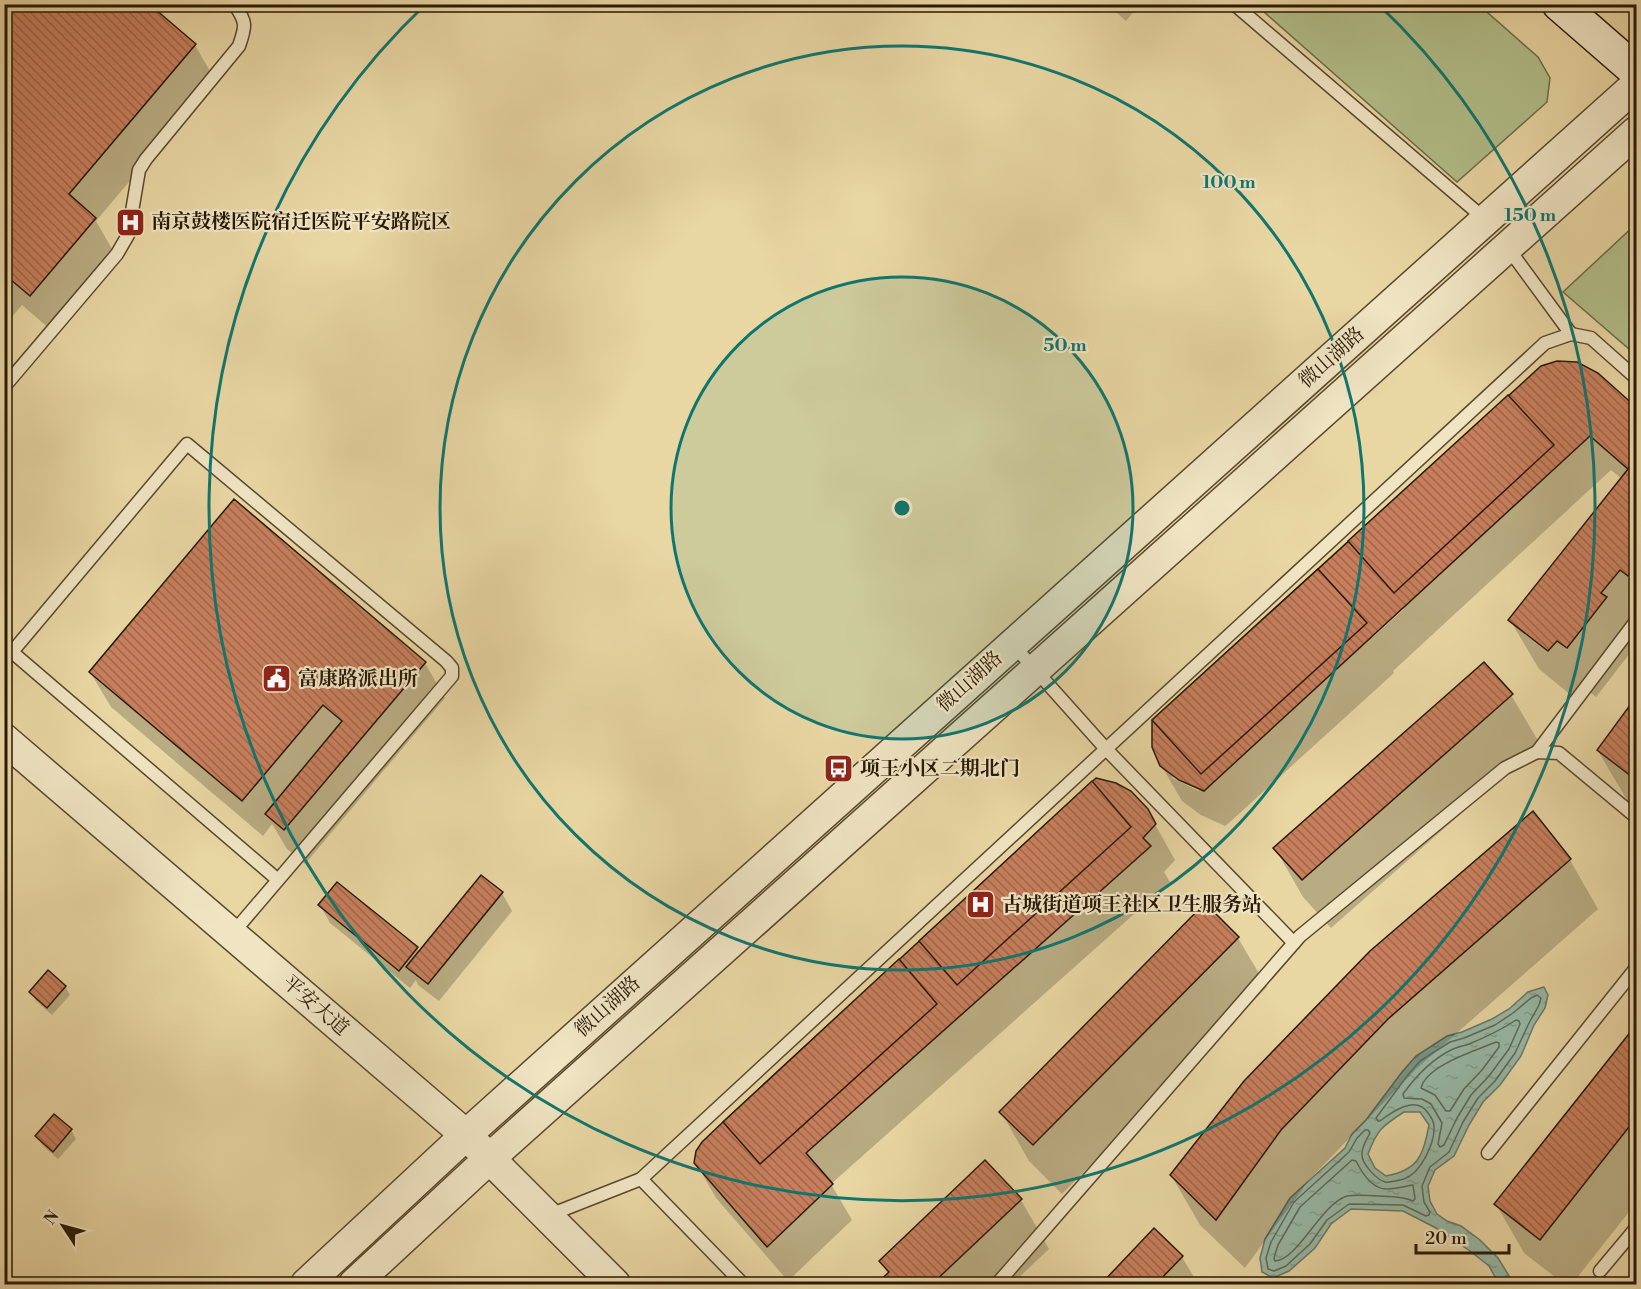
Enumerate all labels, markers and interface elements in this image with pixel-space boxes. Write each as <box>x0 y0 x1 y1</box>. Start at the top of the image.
text: 100 m <box>1202 171 1256 194</box>
text: 150 m <box>1504 204 1557 227</box>
hospital icon: 南京鼓楼医院宿迁医院平安路院区 <box>114 206 146 238</box>
place label: 南京鼓楼医院宿迁医院平安路院区 <box>151 210 451 235</box>
street label: 微山湖路 <box>1294 322 1370 394</box>
text: 50 m <box>1043 334 1087 357</box>
centre of rings <box>892 498 912 518</box>
street label: 微山湖路 <box>932 646 1008 718</box>
public building icon: 富康路派出所 <box>261 663 293 695</box>
place label: 富康路派出所 <box>298 667 418 692</box>
bus stop icon: 项王小区二期北门 <box>823 753 855 785</box>
place label: 项王小区二期北门 <box>860 757 1020 782</box>
hospital icon: 古城街道项王社区卫生服务站 <box>965 889 997 921</box>
place label: 古城街道项王社区卫生服务站 <box>1002 893 1262 918</box>
street label: 平安大道 <box>277 970 353 1042</box>
street label: 微山湖路 <box>570 971 646 1043</box>
north arrow <box>33 1196 93 1256</box>
text: N <box>40 1206 64 1229</box>
scale bar <box>1416 1217 1509 1255</box>
text: 20 m <box>1425 1227 1467 1250</box>

